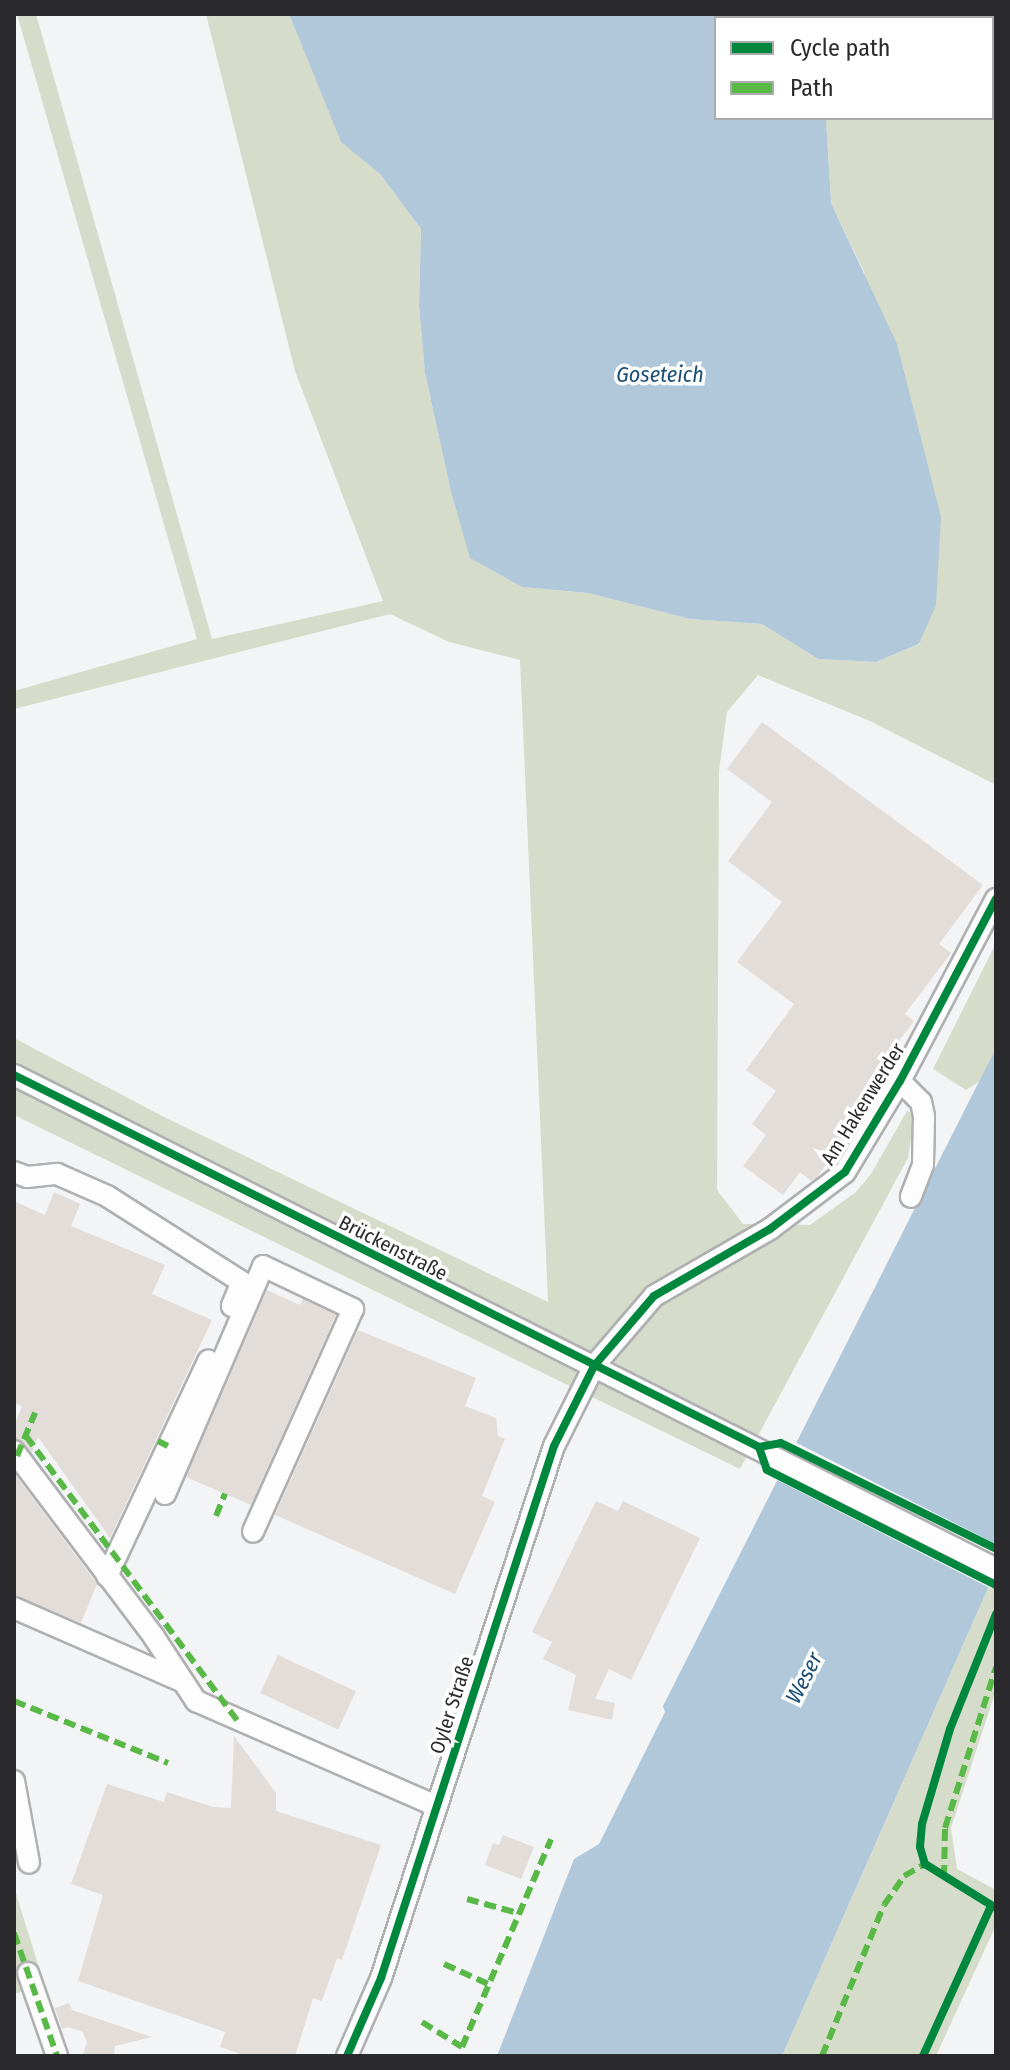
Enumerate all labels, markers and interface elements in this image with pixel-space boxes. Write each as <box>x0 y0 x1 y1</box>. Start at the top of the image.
legend <box>714 16 994 120</box>
text: Cycle path <box>790 34 890 62</box>
text: Path <box>790 74 834 102</box>
water label: Goseteich <box>616 362 704 388</box>
street label: Am Hakenwerder <box>816 1039 910 1169</box>
street label: Brückenstraße <box>335 1210 451 1286</box>
water label: Weser <box>780 1648 828 1708</box>
street label: Oyler Straße <box>425 1653 479 1757</box>

